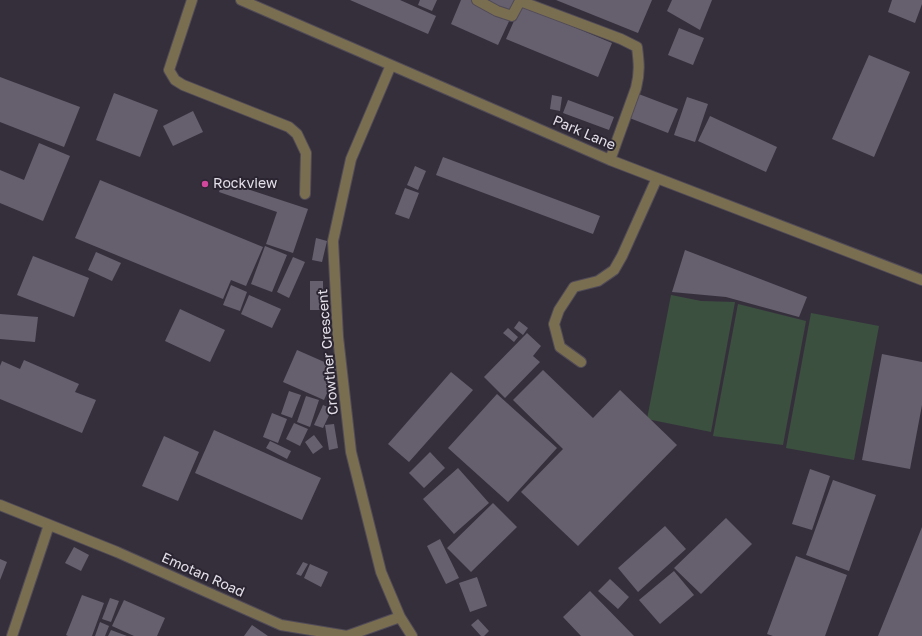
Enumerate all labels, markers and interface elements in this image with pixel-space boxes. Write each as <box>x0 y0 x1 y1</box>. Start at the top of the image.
street label: Park Lane <box>550 112 618 154</box>
place label: Rockview <box>213 176 277 192</box>
marker: Rockview <box>200 179 210 189</box>
street label: Crowther Crescent <box>314 288 342 416</box>
street label: Emotan Road <box>159 549 247 601</box>

